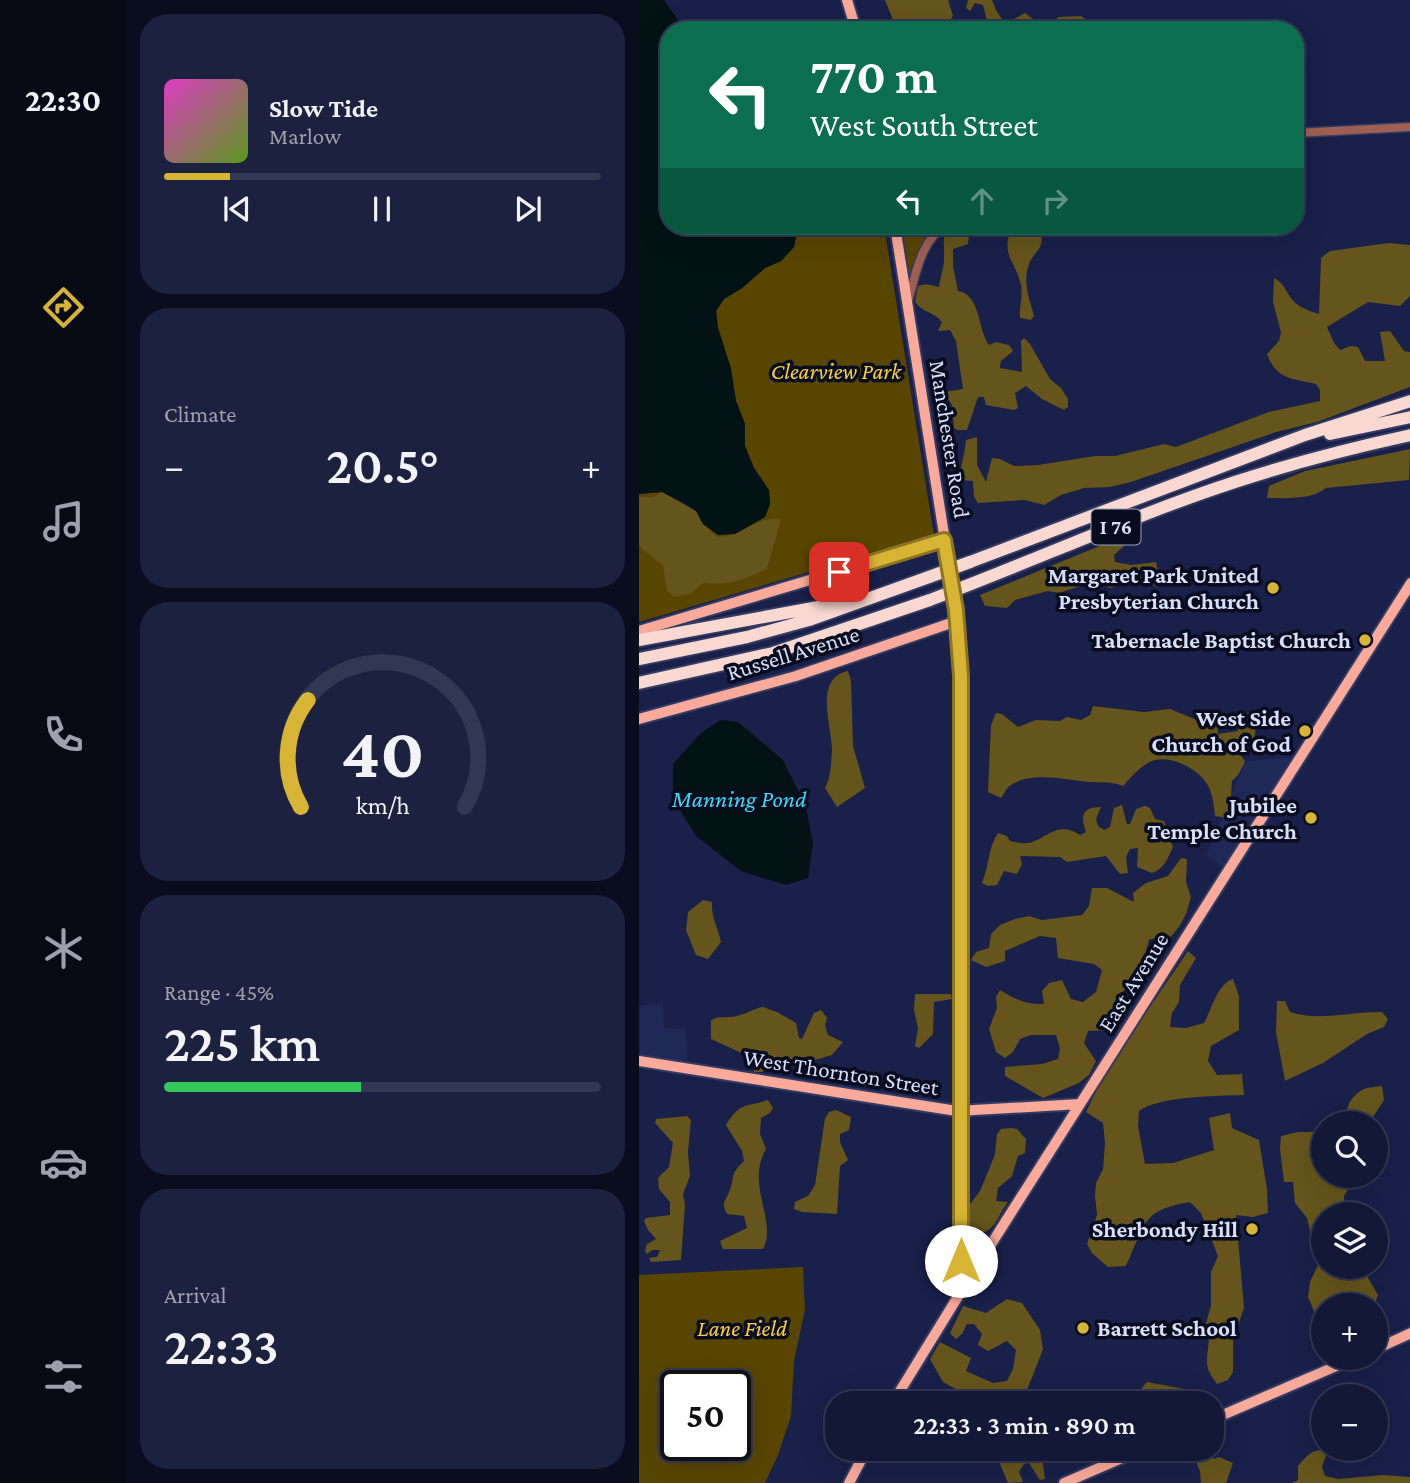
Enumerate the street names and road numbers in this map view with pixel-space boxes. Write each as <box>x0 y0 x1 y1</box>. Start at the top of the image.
street label: Manchester Road <box>925 358 975 520</box>
road number: I 76 <box>1091 510 1141 544</box>
street label: Russell Avenue <box>724 621 862 685</box>
street label: East Avenue <box>1092 928 1174 1036</box>
street label: West Thornton Street <box>741 1044 941 1100</box>

